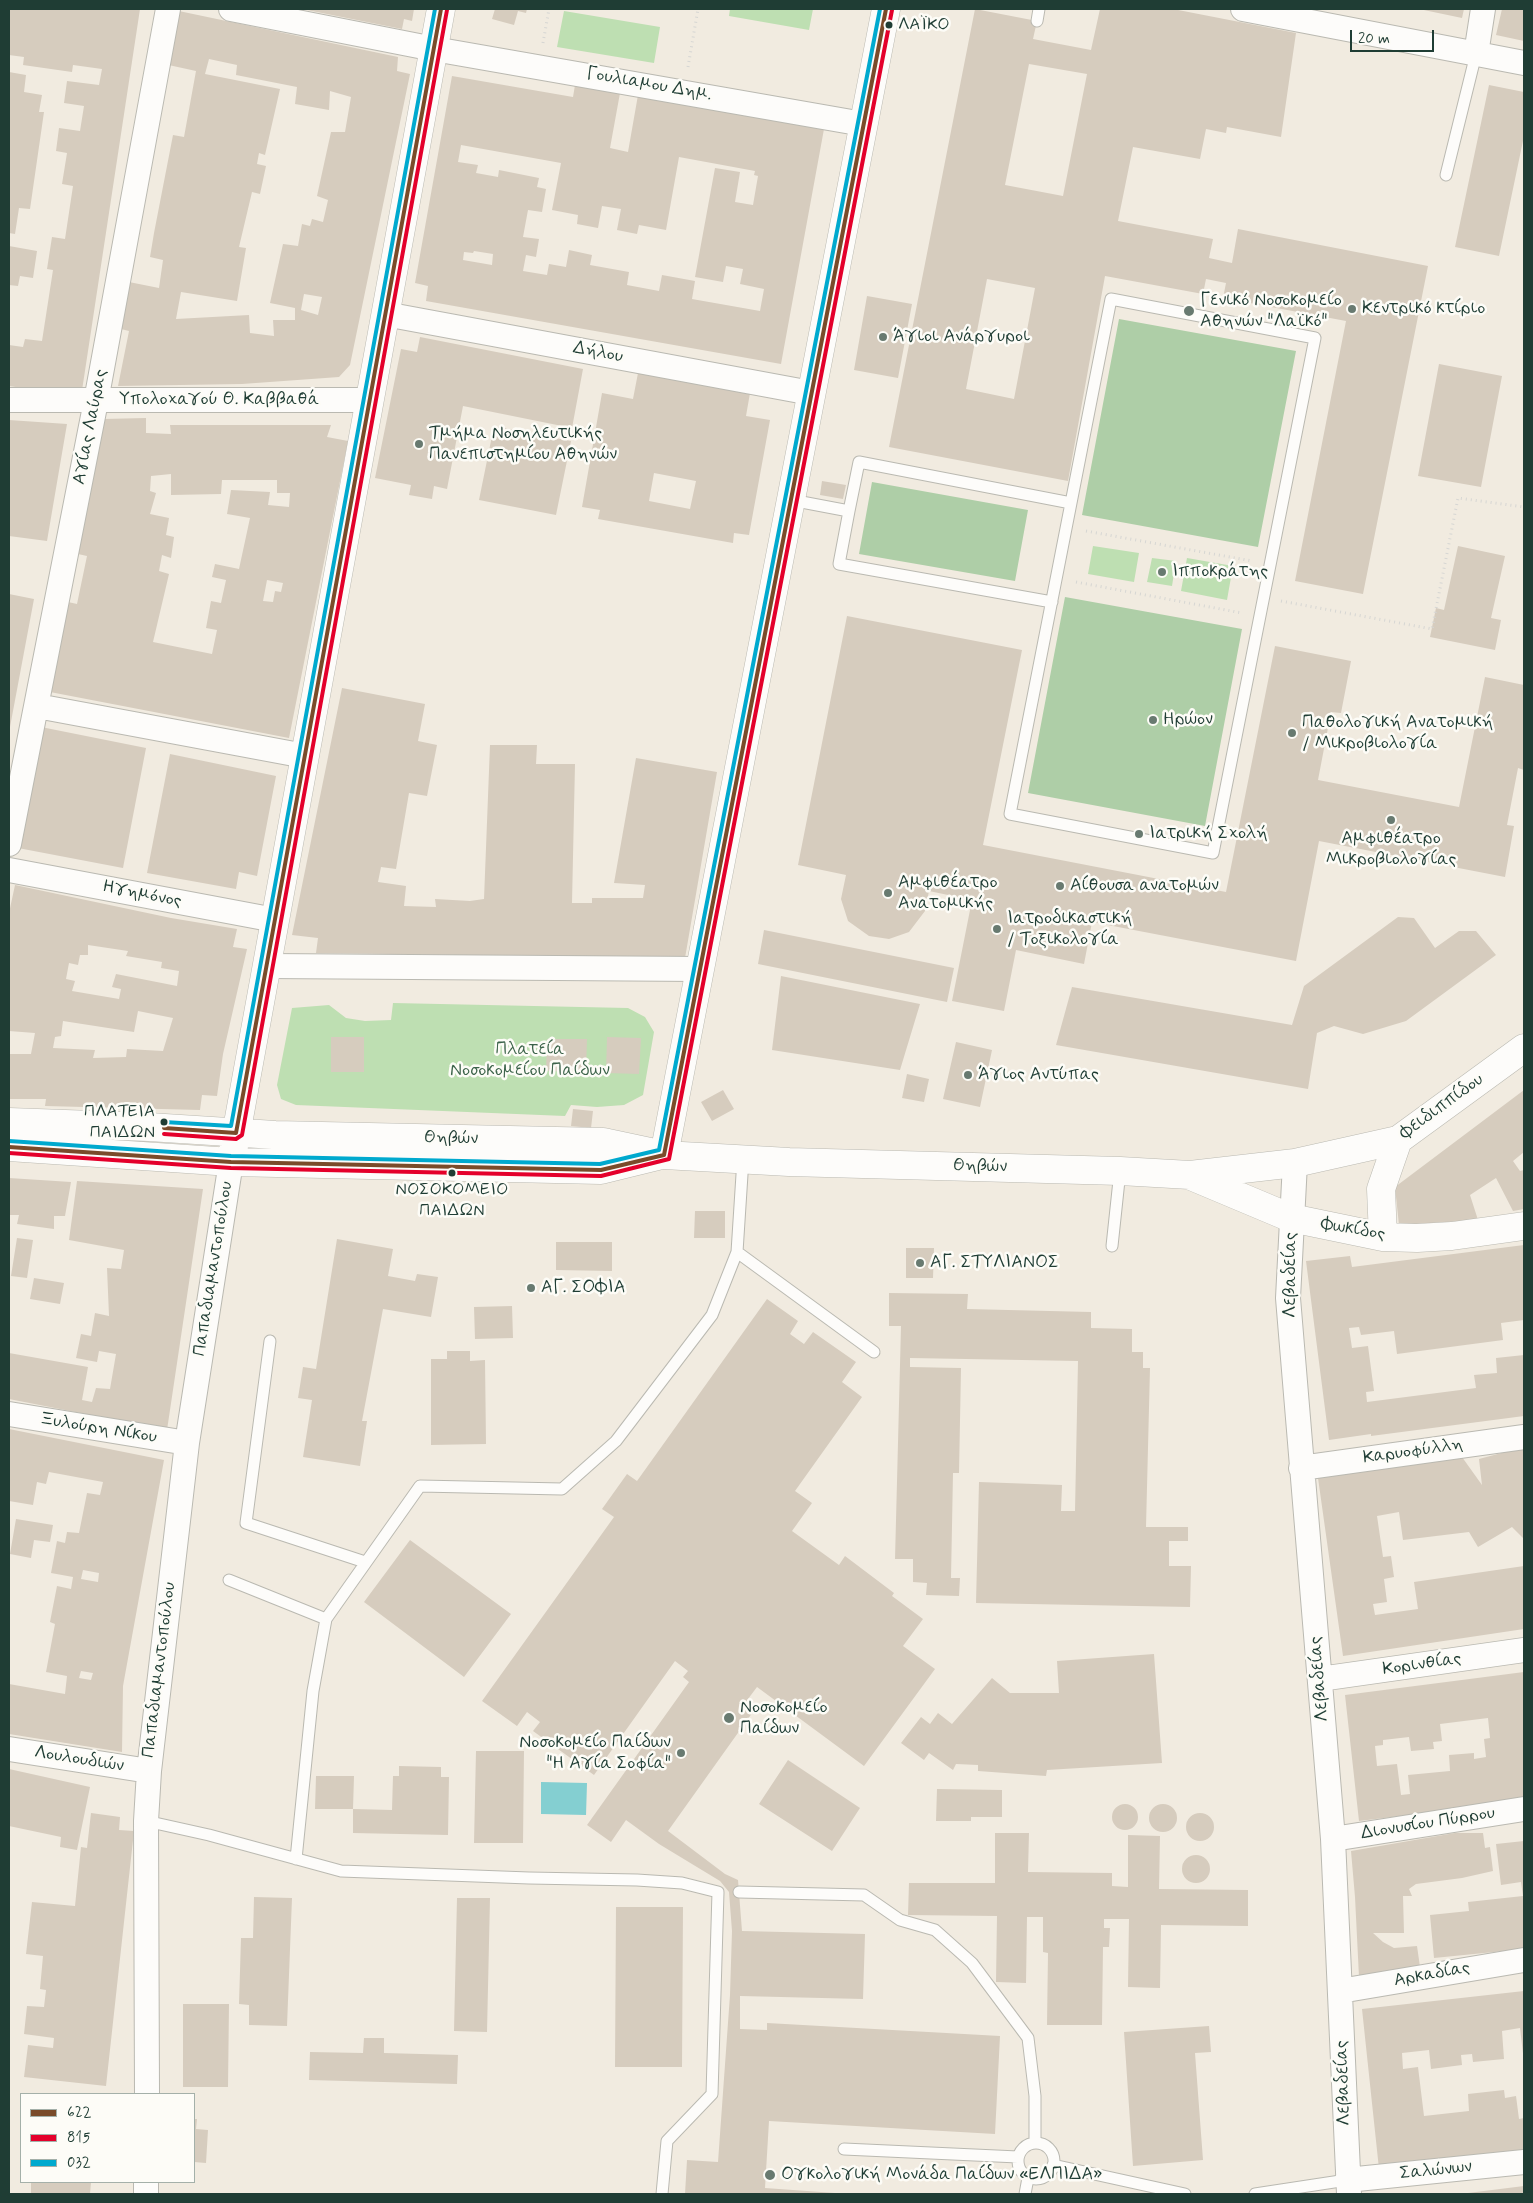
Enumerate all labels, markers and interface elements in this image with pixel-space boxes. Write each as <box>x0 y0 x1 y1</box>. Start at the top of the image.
place label: ΛΑΪΚΟ <box>898 15 950 35</box>
marker: ΛΑΪΚΟ <box>884 20 894 30</box>
scale bar <box>1353 20 1437 52</box>
text: 20 m <box>1358 29 1390 49</box>
street label: Γουλιαμου Δημ. <box>585 63 713 107</box>
place label: Γενικό Νοσοκομείο Αθηνών "Λαϊκό" <box>1200 290 1342 332</box>
place label: Κεντρικό κτίριο <box>1362 298 1485 320</box>
marker: Κεντρικό κτίριο <box>1346 303 1358 315</box>
marker: Γενικό Νοσοκομείο Αθηνών "Λαϊκό" <box>1182 304 1196 318</box>
place label: Άγιοι Ανάργυροι <box>893 326 1030 348</box>
marker: Άγιοι Ανάργυροι <box>877 331 889 343</box>
street label: Δήλου <box>571 338 625 368</box>
street label: Αγίας Λαύρας <box>69 367 113 487</box>
street label: Υπολοχαγού Θ. Καββαθά <box>119 389 319 411</box>
place label: Τμήμα Νοσηλευτικής Πανεπιστημίου Αθηνών <box>429 423 617 466</box>
marker: Τμήμα Νοσηλευτικής Πανεπιστημίου Αθηνών <box>413 438 425 450</box>
place label: Ιπποκράτης <box>1172 561 1268 583</box>
marker: Ιπποκράτης <box>1156 566 1168 578</box>
place label: Ηρώον <box>1163 709 1213 731</box>
place label: Παθολογική Ανατομική / Μικροβιολογία <box>1302 712 1493 754</box>
marker: Ηρώον <box>1147 714 1159 726</box>
marker: Παθολογική Ανατομική / Μικροβιολογία <box>1286 727 1298 739</box>
marker: Αμφιθέατρο Μικροβιολογίας <box>1385 814 1397 826</box>
place label: Ιατρική Σχολή <box>1149 823 1268 845</box>
marker: Ιατρική Σχολή <box>1133 828 1145 840</box>
place label: Αμφιθέατρο Μικροβιολογίας <box>1326 828 1456 871</box>
place label: Αμφιθέατρο Ανατομικής <box>898 872 997 914</box>
place label: Αίθουσα ανατομών <box>1070 875 1219 897</box>
street label: Ηγημόνος <box>101 877 183 913</box>
marker: Αίθουσα ανατομών <box>1054 880 1066 892</box>
marker: Αμφιθέατρο Ανατομικής <box>882 887 894 899</box>
place label: Ιατροδικαστική / Τοξικολογία <box>1007 908 1132 951</box>
marker: Ιατροδικαστική / Τοξικολογία <box>991 923 1003 935</box>
park label: Πλατεία Νοσοκομείου Παίδων <box>450 1039 610 1082</box>
place label: Άγιος Αντύπας <box>978 1064 1099 1086</box>
marker: Άγιος Αντύπας <box>962 1069 974 1081</box>
street label: Φειδιππίδου <box>1396 1069 1488 1145</box>
place label: ΠΛΑΤΕΙΑ ΠΑΙΔΩΝ <box>84 1102 155 1142</box>
marker: ΠΛΑΤΕΙΑ ΠΑΙΔΩΝ <box>159 1117 169 1127</box>
street label: Θηβών <box>424 1128 478 1150</box>
street label: Θηβών <box>953 1156 1007 1178</box>
marker: ΝΟΣΟΚΟΜΕΙΟ ΠΑΙΔΩΝ <box>447 1168 457 1178</box>
street label: Παπαδιαμαντοπούλου <box>190 1180 238 1358</box>
place label: ΝΟΣΟΚΟΜΕΙΟ ΠΑΙΔΩΝ <box>396 1180 508 1220</box>
street label: Φωκίδος <box>1319 1214 1387 1246</box>
street label: Λεβαδείας <box>1280 1232 1302 1318</box>
place label: ΑΓ. ΣΤΥΛΙΑΝΟΣ <box>930 1252 1059 1274</box>
marker: ΑΓ. ΣΤΥΛΙΑΝΟΣ <box>914 1257 926 1269</box>
place label: ΑΓ. ΣΟΦΙΑ <box>541 1277 625 1299</box>
marker: ΑΓ. ΣΟΦΙΑ <box>525 1282 537 1294</box>
street label: Ξυλούρη Νίκου <box>38 1409 158 1449</box>
street label: Καρυοφύλλη <box>1362 1434 1464 1470</box>
street label: Παπαδιαμαντοπούλου <box>139 1581 181 1759</box>
street label: Λεβαδείας <box>1306 1635 1334 1723</box>
street label: Κορινθίας <box>1381 1649 1463 1681</box>
place label: Νοσοκομείο Παίδων <box>740 1697 828 1740</box>
marker: Νοσοκομείο Παίδων <box>722 1711 736 1725</box>
place label: Νοσοκομείο Παίδων "Η Αγία Σοφία" <box>519 1732 671 1775</box>
street label: Λουλουδιών <box>33 1742 125 1778</box>
marker: Νοσοκομείο Παίδων "Η Αγία Σοφία" <box>675 1747 687 1759</box>
street label: Διονυσίου Πύρρου <box>1359 1803 1497 1845</box>
street label: Αρκαδίας <box>1392 1958 1472 1992</box>
street label: Λεβαδείας <box>1332 2040 1356 2126</box>
legend <box>20 2093 195 2183</box>
text: 622 <box>67 2103 92 2123</box>
text: 815 <box>67 2128 90 2148</box>
text: 032 <box>67 2153 91 2173</box>
street label: Σαλώνων <box>1399 2156 1473 2186</box>
place label: Ογκολογική Μονάδα Παίδων «ΕΛΠΙΔΑ» <box>781 2164 1102 2186</box>
marker: Ογκολογική Μονάδα Παίδων «ΕΛΠΙΔΑ» <box>763 2168 777 2182</box>

